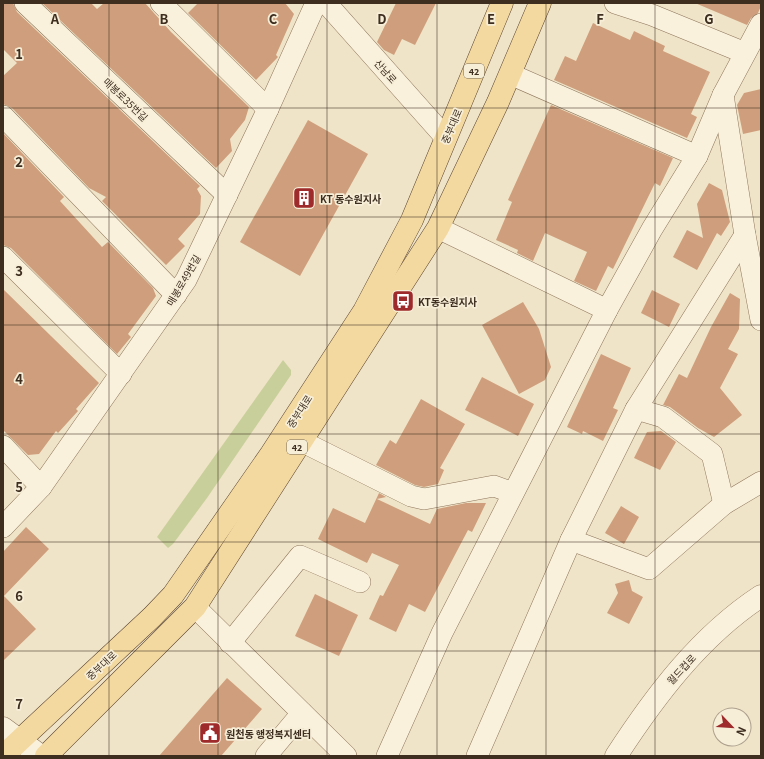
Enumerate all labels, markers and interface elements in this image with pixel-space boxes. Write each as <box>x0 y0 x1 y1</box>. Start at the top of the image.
text: A <box>50 9 60 28</box>
text: B <box>160 9 169 28</box>
text: C <box>269 9 278 28</box>
text: D <box>377 9 387 28</box>
text: E <box>487 9 495 28</box>
text: F <box>596 9 604 28</box>
text: G <box>704 9 714 28</box>
text: 1 <box>15 44 23 63</box>
street label: 산남로 <box>371 56 401 86</box>
road number: 42 <box>464 64 484 78</box>
street label: 매봉로35번길 <box>100 74 152 124</box>
street label: 중부대로 <box>437 106 465 146</box>
text: 2 <box>15 152 23 171</box>
building icon: KT 동수원지사 <box>291 185 317 211</box>
place label: KT 동수원지사 <box>320 191 382 206</box>
street label: 매봉로49번길 <box>162 252 204 308</box>
text: 3 <box>15 261 23 280</box>
bus stop icon: KT동수원지사 <box>390 288 416 314</box>
place label: KT동수원지사 <box>418 294 478 309</box>
text: 4 <box>15 369 23 388</box>
street label: 중부대로 <box>283 391 315 431</box>
road number: 42 <box>287 440 307 454</box>
text: 5 <box>15 477 23 496</box>
text: 6 <box>15 586 23 605</box>
street label: 중부대로 <box>82 647 120 683</box>
street label: 월드컵로 <box>663 650 699 688</box>
text: 7 <box>15 694 23 713</box>
north arrow <box>712 707 752 747</box>
public building icon: 원천동 행정복지센터 <box>197 720 223 746</box>
text: N <box>733 725 751 739</box>
place label: 원천동 행정복지센터 <box>226 726 311 741</box>

